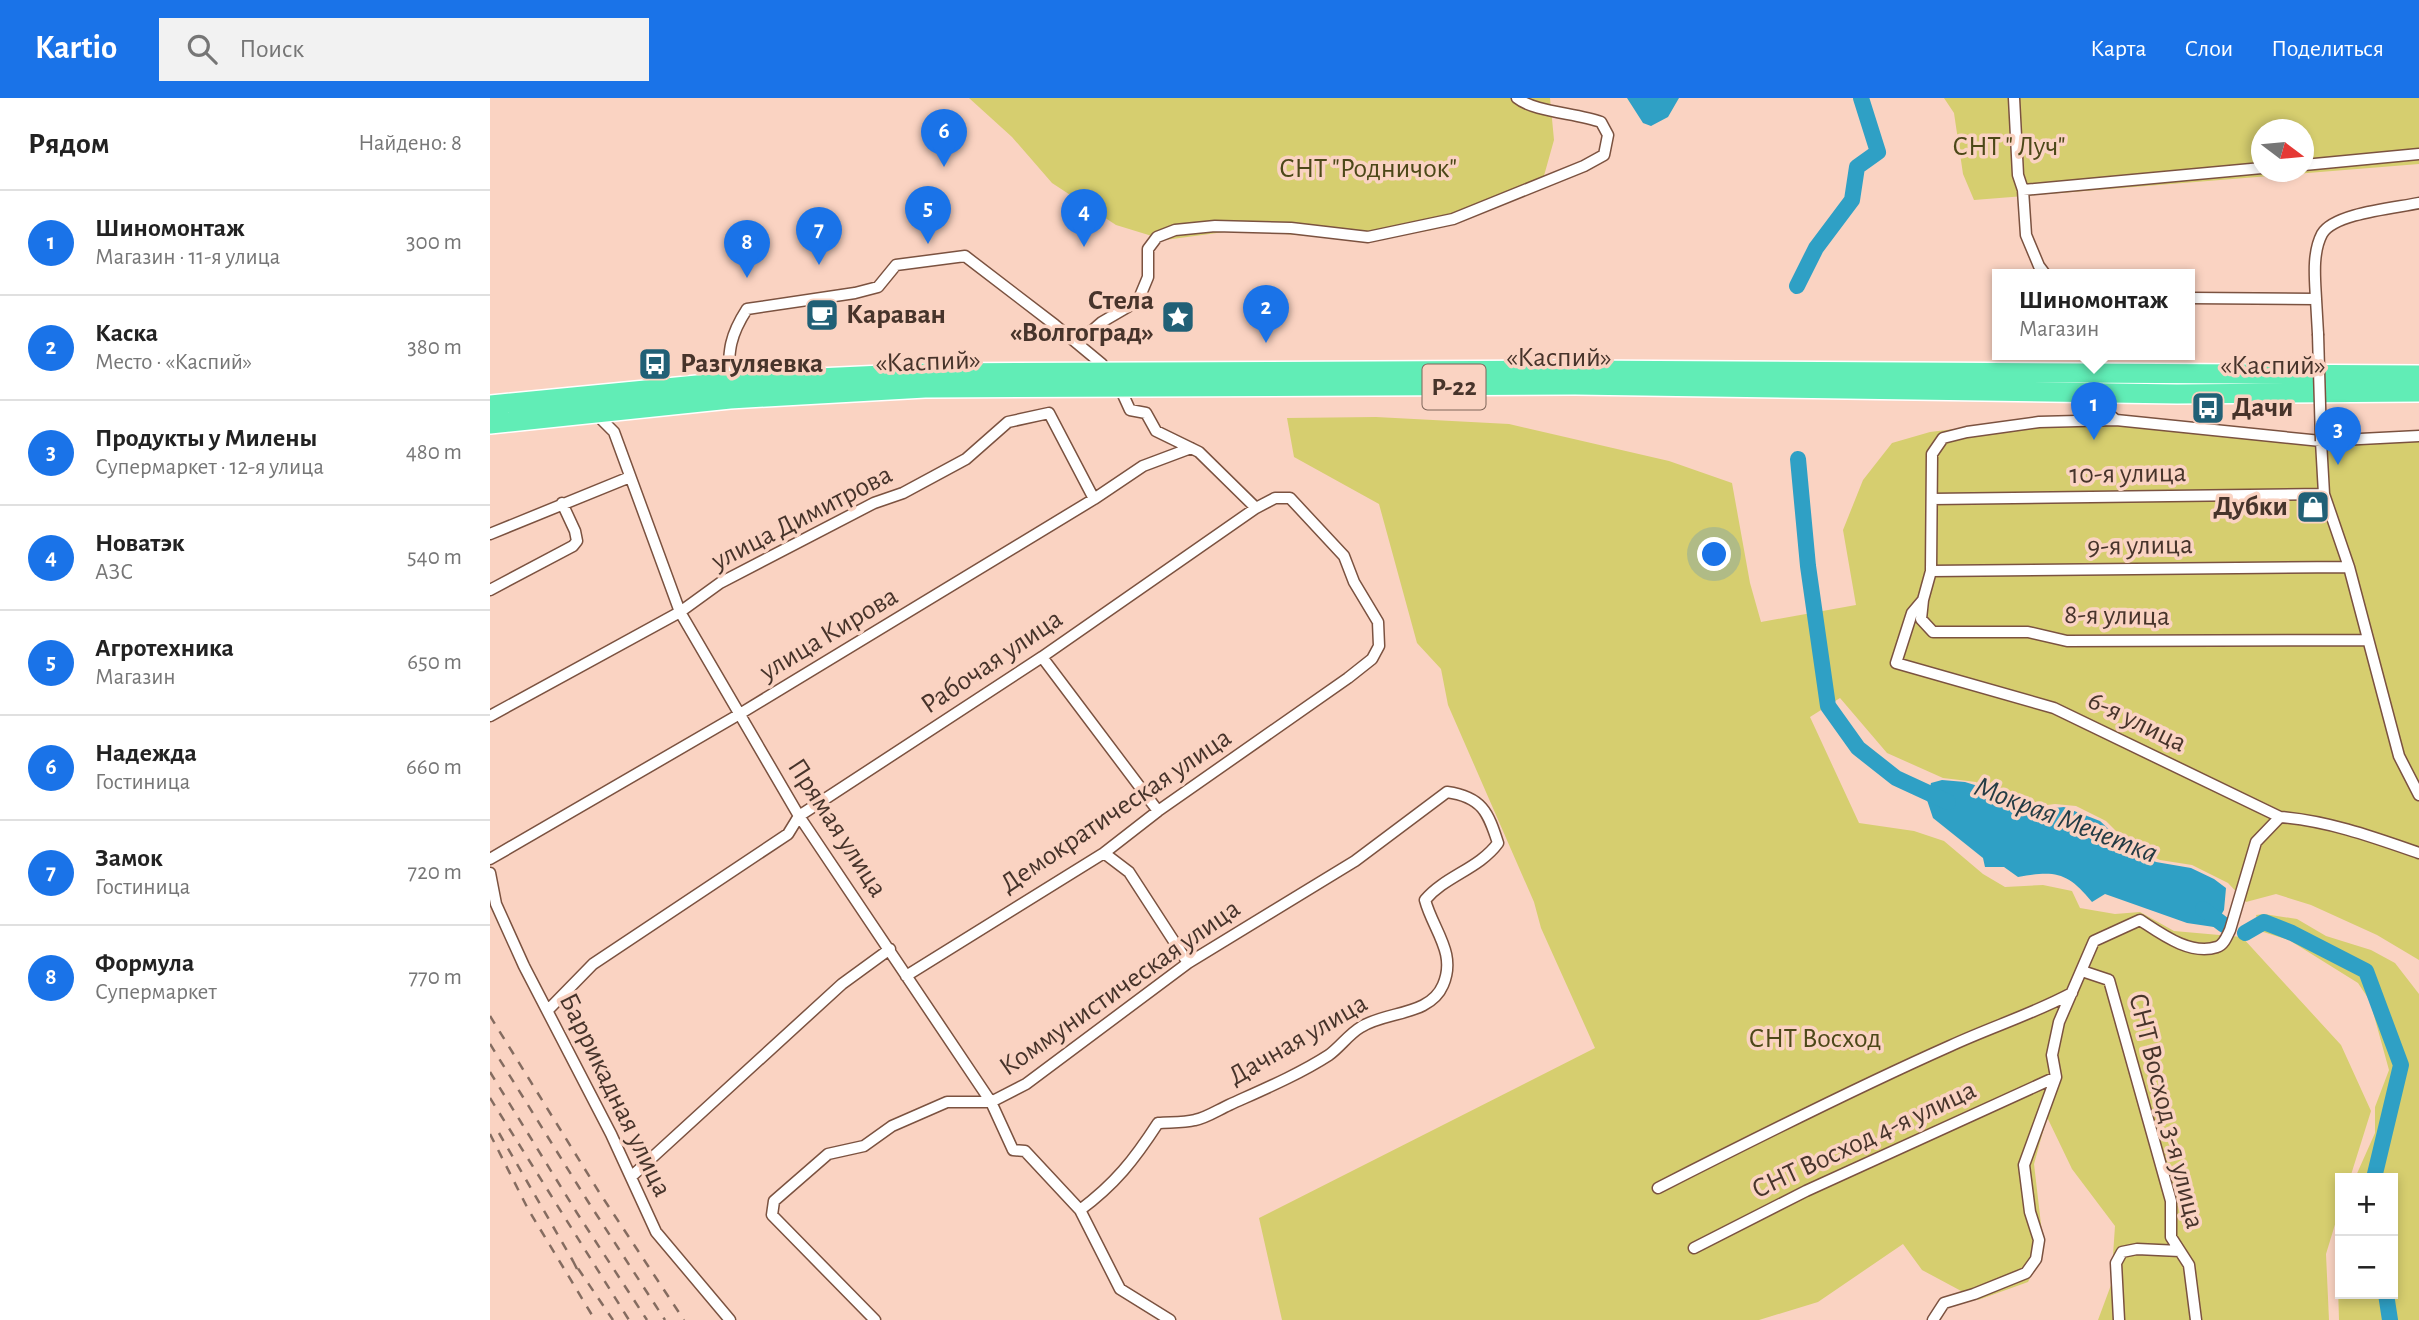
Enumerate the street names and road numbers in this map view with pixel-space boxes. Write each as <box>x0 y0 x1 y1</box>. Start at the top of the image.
street label: «Каспий» <box>1506 344 1612 372</box>
street label: «Каспий» <box>875 346 981 378</box>
street label: «Каспий» <box>2220 352 2326 380</box>
road number: Р-22 <box>1422 364 1486 410</box>
street label: 10-я улица <box>2069 459 2187 489</box>
street label: улица Димитрова <box>706 460 897 576</box>
street label: 9-я улица <box>2087 531 2193 561</box>
street label: улица Кирова <box>754 582 903 687</box>
street label: 8-я улица <box>2064 601 2170 631</box>
street label: Рабочая улица <box>916 604 1068 719</box>
street label: 6-я улица <box>2083 686 2191 758</box>
street label: Демократическая улица <box>995 723 1237 899</box>
street label: Прямая улица <box>782 754 892 902</box>
street label: Коммунистическая улица <box>995 894 1246 1082</box>
street label: Баррикадная улица <box>554 989 676 1201</box>
street label: Дачная улица <box>1224 989 1372 1091</box>
street label: СНТ Восход 3-я улица <box>2123 990 2209 1232</box>
street label: СНТ Восход 4-я улица <box>1748 1076 1980 1204</box>

